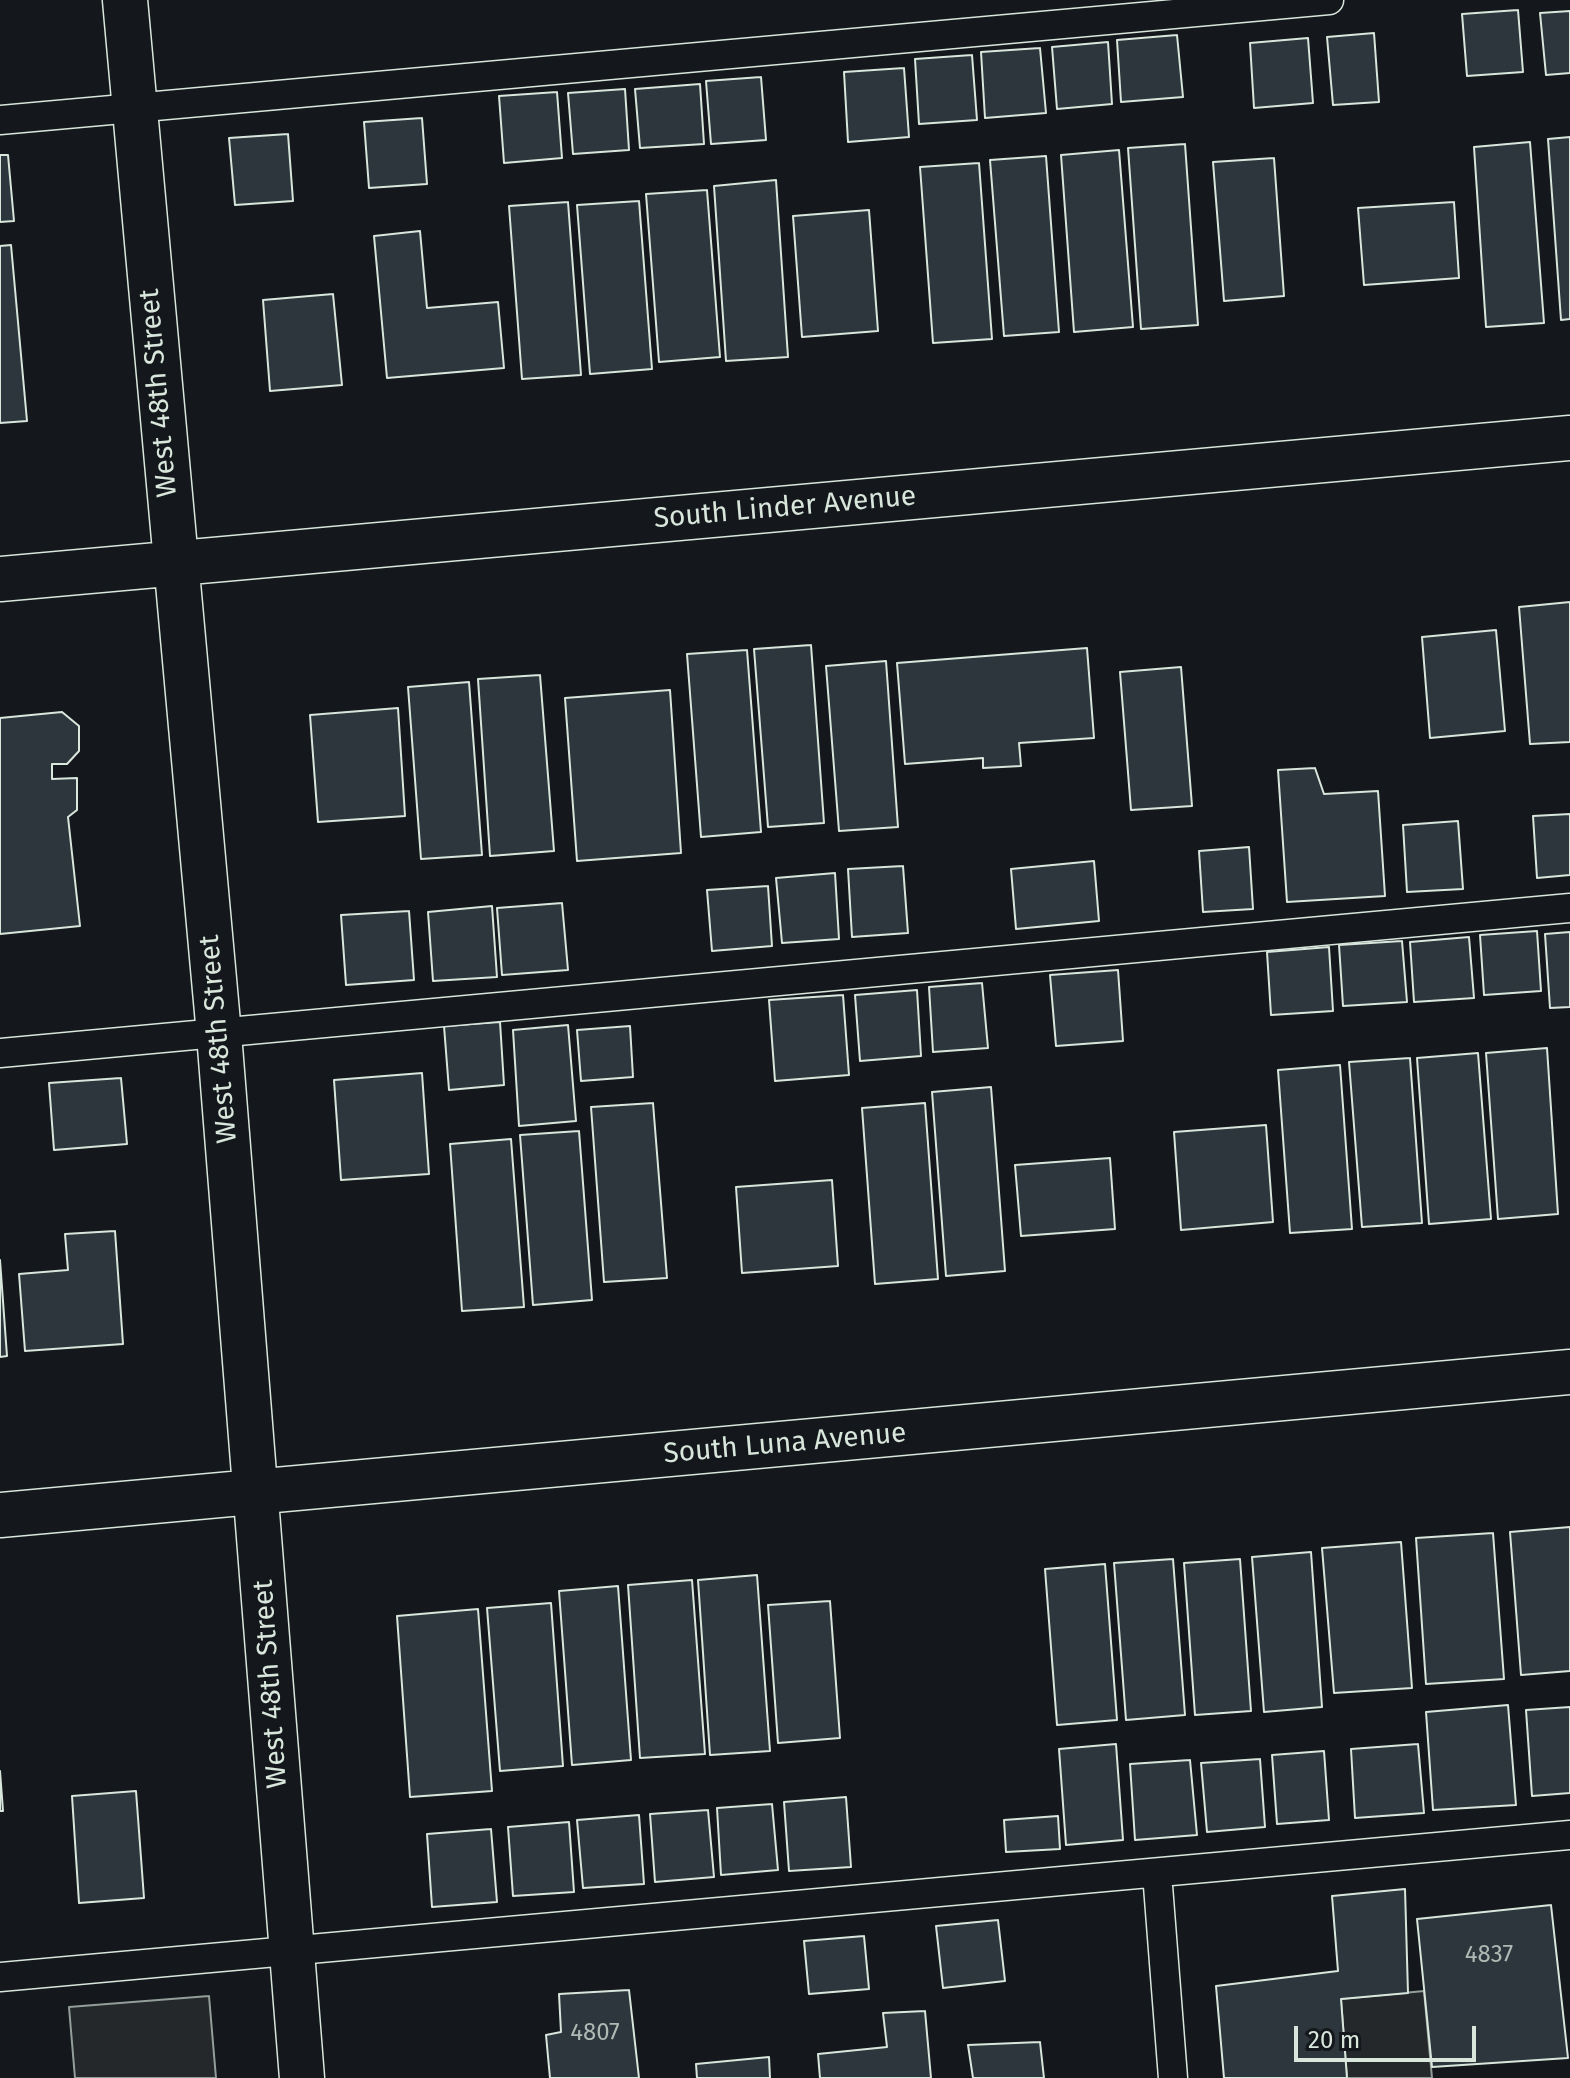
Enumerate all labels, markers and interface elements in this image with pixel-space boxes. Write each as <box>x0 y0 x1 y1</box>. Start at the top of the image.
street label: West 48th Street <box>133 287 185 499</box>
street label: South Linder Avenue <box>652 480 918 536</box>
street label: West 48th Street <box>193 933 245 1145</box>
street label: South Luna Avenue <box>662 1417 908 1471</box>
street label: West 48th Street <box>247 1579 295 1789</box>
house number: 4837 <box>1465 1941 1513 1969</box>
scale bar <box>1298 2010 1480 2060</box>
house number: 4807 <box>570 2019 620 2047</box>
text: 20 m <box>1308 2026 1360 2054</box>

